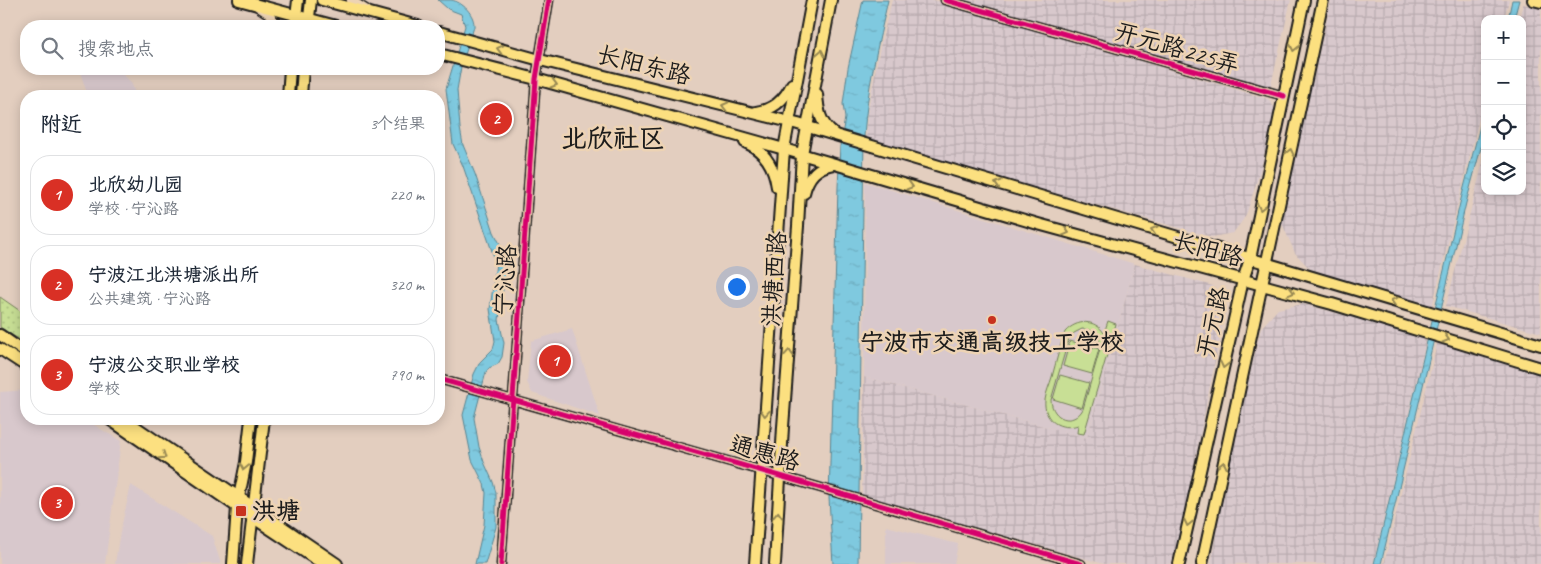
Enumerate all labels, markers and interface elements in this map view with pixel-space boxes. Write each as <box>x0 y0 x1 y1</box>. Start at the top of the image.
map controls <box>1481 15 1526 195</box>
button: + <box>1481 15 1526 60</box>
street label: 开元路225弄 <box>1111 16 1243 80</box>
search box <box>20 20 445 75</box>
icon: search <box>38 34 66 62</box>
text: 搜索地点 <box>78 37 154 61</box>
street label: 长阳东路 <box>594 39 694 91</box>
one-way arrow <box>1289 43 1300 52</box>
one-way arrow <box>497 44 505 54</box>
one-way arrow <box>816 49 826 57</box>
button: − <box>1481 60 1526 105</box>
one-way arrow <box>549 78 557 88</box>
pin: 2 <box>480 100 512 138</box>
one-way arrow <box>721 101 730 112</box>
button: locate <box>1481 105 1526 150</box>
text: 附近 <box>40 111 82 137</box>
text: 3个结果 <box>370 114 425 134</box>
district label: 北欣社区 <box>561 122 665 155</box>
one-way arrow <box>1284 147 1294 156</box>
button: layers <box>1481 150 1526 195</box>
text: 北欣幼儿园 <box>88 173 183 197</box>
one-way arrow <box>995 179 1003 189</box>
one-way arrow <box>905 181 914 191</box>
text: 1 <box>53 185 61 205</box>
text: 220 m <box>390 185 424 205</box>
text: 学校 · 宁沁路 <box>88 199 179 219</box>
one-way arrow <box>1256 203 1267 211</box>
street label: 长阳路 <box>1169 225 1247 273</box>
one-way arrow <box>1062 226 1070 236</box>
one-way arrow <box>1150 226 1159 236</box>
street label: 洪塘西路 <box>756 230 792 328</box>
street label: 宁沁路 <box>488 243 522 317</box>
text: 宁波江北洪塘派出所 <box>88 263 259 287</box>
your location <box>724 274 750 300</box>
text: 2 <box>53 275 61 295</box>
text: 320 m <box>390 275 424 295</box>
street label: 开元路 <box>1190 284 1236 360</box>
one-way arrow <box>1286 287 1294 297</box>
text: 公共建筑 · 宁沁路 <box>88 289 211 309</box>
one-way arrow <box>1390 297 1398 307</box>
marker: 宁波市交通高级技工学校 <box>986 314 998 326</box>
place label: 宁波市交通高级技工学校 <box>860 327 1124 357</box>
one-way arrow <box>1442 333 1450 343</box>
pin: 1 <box>539 342 571 380</box>
one-way arrow <box>783 349 794 357</box>
text: 宁波公交职业学校 <box>88 353 240 377</box>
one-way arrow <box>1219 361 1230 369</box>
text: 3 <box>53 365 61 385</box>
text: 790 m <box>390 365 424 385</box>
text: 学校 <box>88 379 120 399</box>
one-way arrow <box>759 409 770 417</box>
street label: 通惠路 <box>726 429 804 477</box>
one-way arrow <box>158 450 167 459</box>
one-way arrow <box>1217 460 1228 469</box>
one-way arrow <box>240 463 250 471</box>
pin: 3 <box>41 484 73 522</box>
place label: 洪塘 <box>252 496 300 526</box>
marker: 洪塘 <box>234 504 248 518</box>
one-way arrow <box>773 511 784 519</box>
one-way arrow <box>1183 519 1194 528</box>

